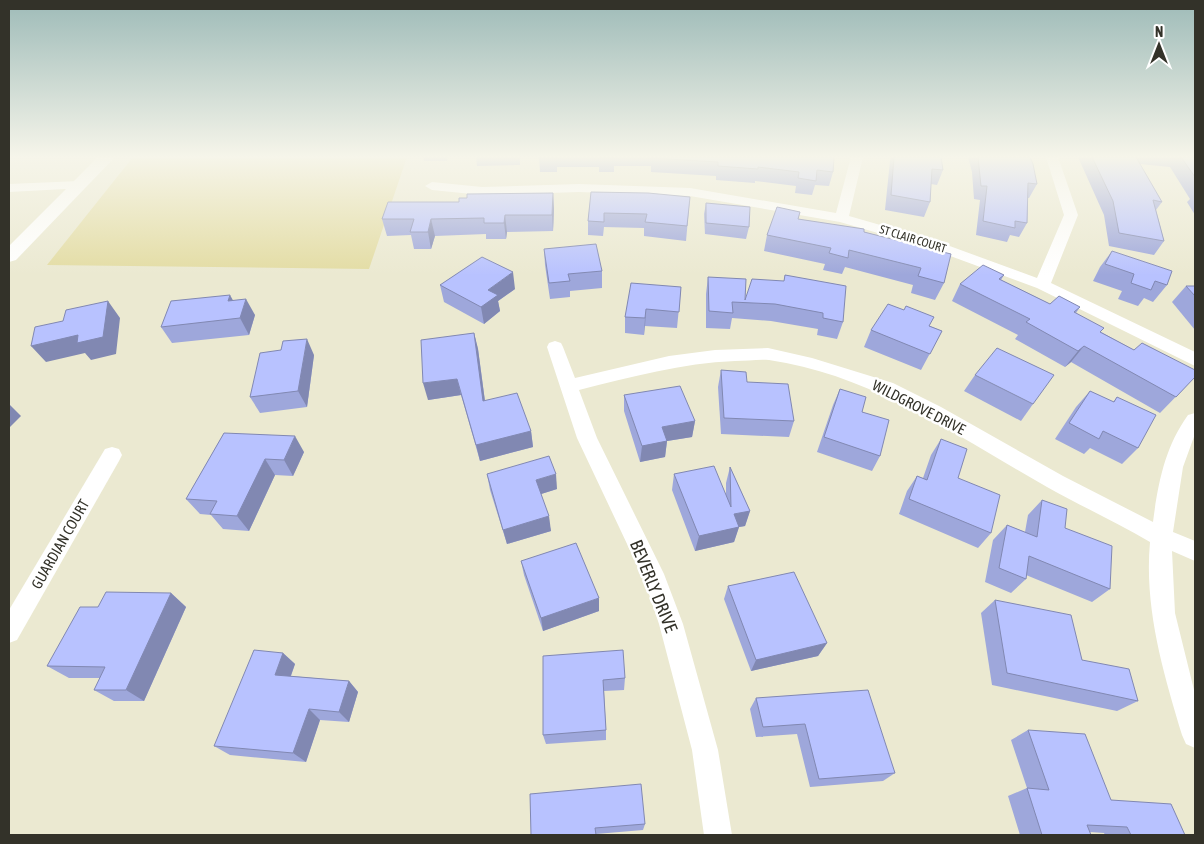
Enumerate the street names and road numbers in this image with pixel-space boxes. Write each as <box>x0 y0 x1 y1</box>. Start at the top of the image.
street label: ST CLAIR COURT <box>878 222 949 256</box>
street label: WILDGROVE DRIVE <box>870 376 969 438</box>
street label: GUARDIAN COURT <box>28 496 93 592</box>
street label: BEVERLY DRIVE <box>626 537 682 636</box>

